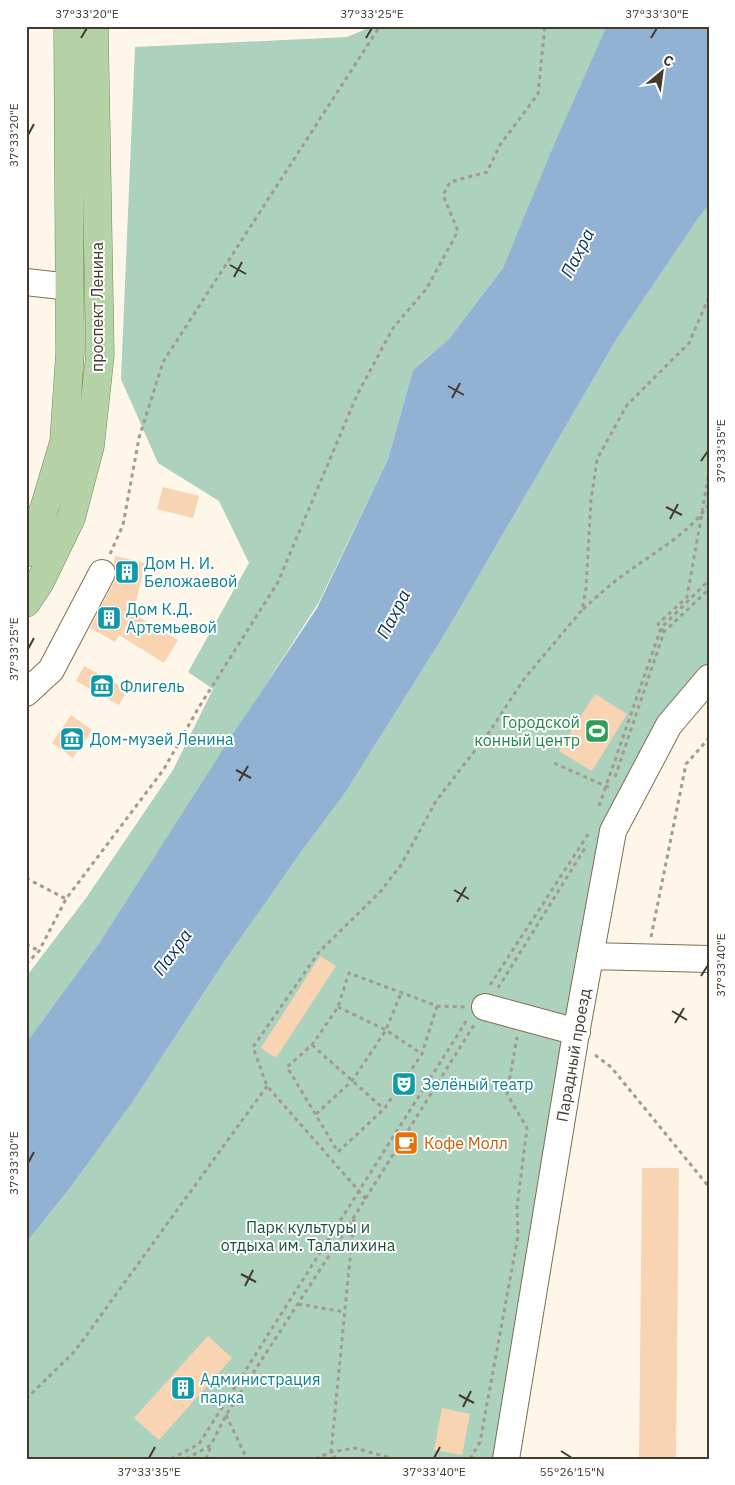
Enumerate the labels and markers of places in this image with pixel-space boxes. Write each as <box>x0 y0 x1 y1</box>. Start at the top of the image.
place label: Дом Н. И. Беложаевой <box>144 553 238 591</box>
building icon: Дом Н. И. Беложаевой <box>114 559 140 585</box>
place label: Дом К.Д. Артемьевой <box>126 599 217 637</box>
building icon: Дом К.Д. Артемьевой <box>96 605 122 631</box>
museum icon: Флигель <box>89 673 115 699</box>
place label: Флигель <box>120 676 185 696</box>
place label: Городской конный центр <box>474 712 580 750</box>
sports icon: Городской конный центр <box>584 718 610 744</box>
museum icon: Дом-музей Ленина <box>59 726 85 752</box>
place label: Дом-музей Ленина <box>90 729 234 749</box>
theatre icon: Зелёный театр <box>391 1071 417 1097</box>
place label: Зелёный театр <box>422 1074 533 1094</box>
cafe icon: Кофе Молл <box>393 1130 419 1156</box>
place label: Кофе Молл <box>424 1133 508 1153</box>
place label: Администрация парка <box>200 1369 321 1407</box>
building icon: Администрация парка <box>170 1375 196 1401</box>

